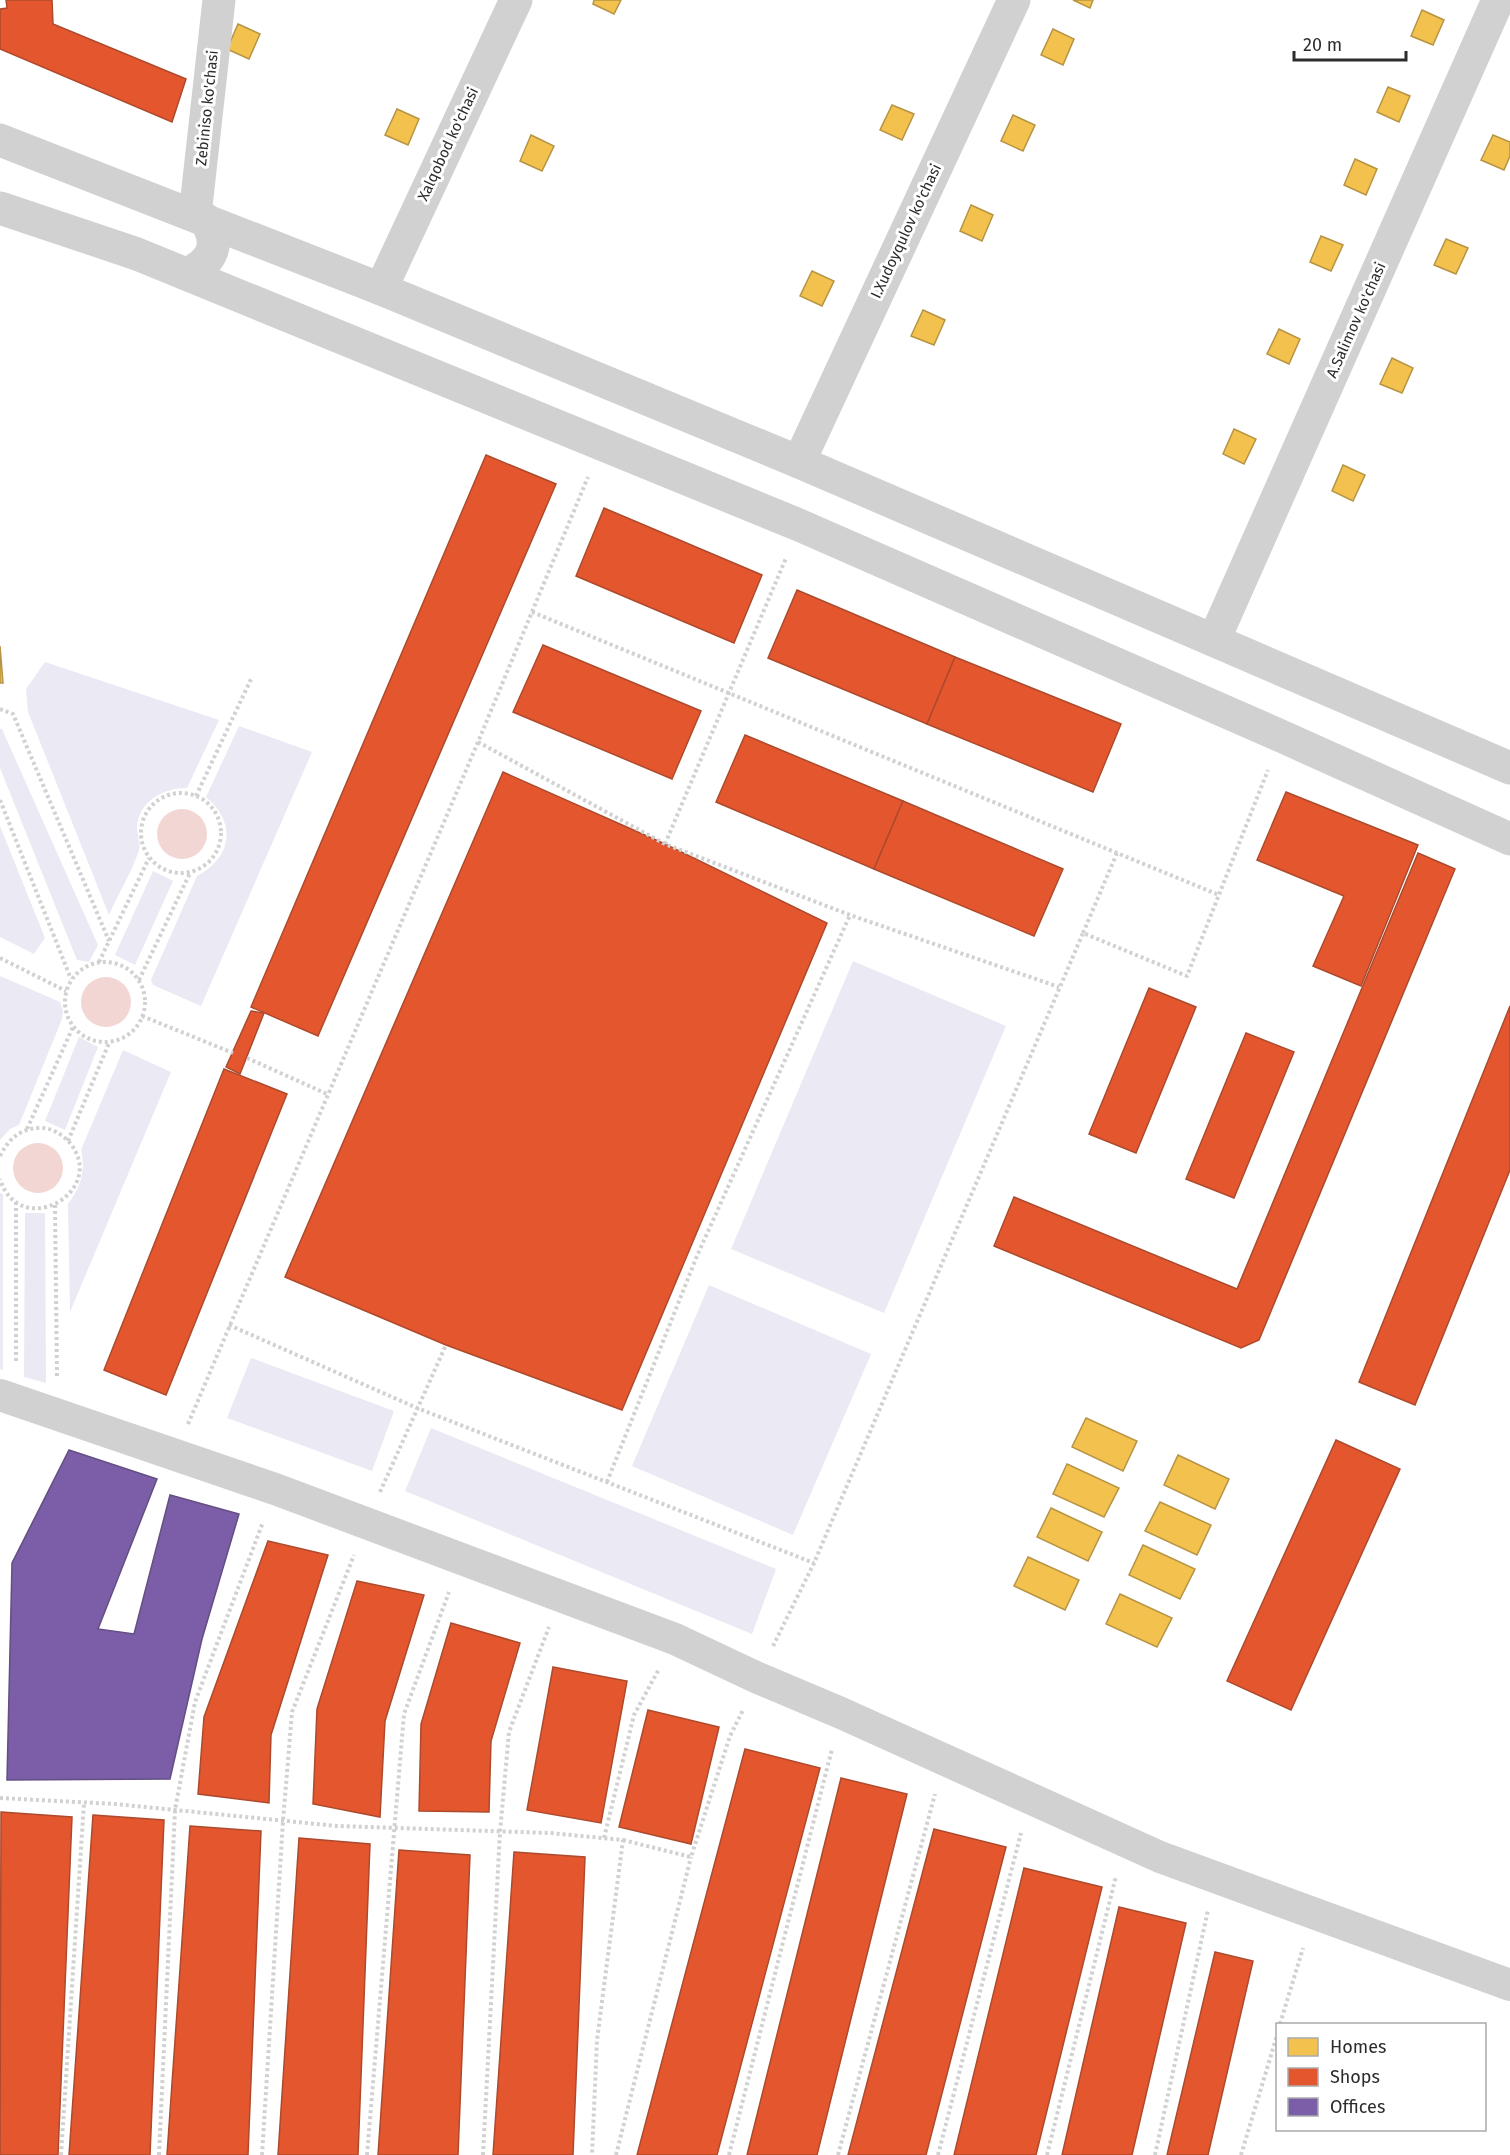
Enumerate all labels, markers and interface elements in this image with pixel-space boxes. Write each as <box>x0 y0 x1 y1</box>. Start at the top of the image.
scale bar <box>1294 24 1406 62</box>
text: 20 m <box>1303 34 1342 56</box>
street label: Zebiniso ko'chasi <box>192 49 222 167</box>
street label: Xalqobod ko'chasi <box>414 84 482 204</box>
street label: I.Xudoyqulov ko'chasi <box>867 161 945 301</box>
street label: A.Salimov ko'chasi <box>1322 259 1390 381</box>
legend <box>1276 2023 1486 2131</box>
text: Homes <box>1330 2036 1386 2058</box>
text: Shops <box>1330 2066 1380 2088</box>
text: Offices <box>1330 2096 1385 2118</box>

